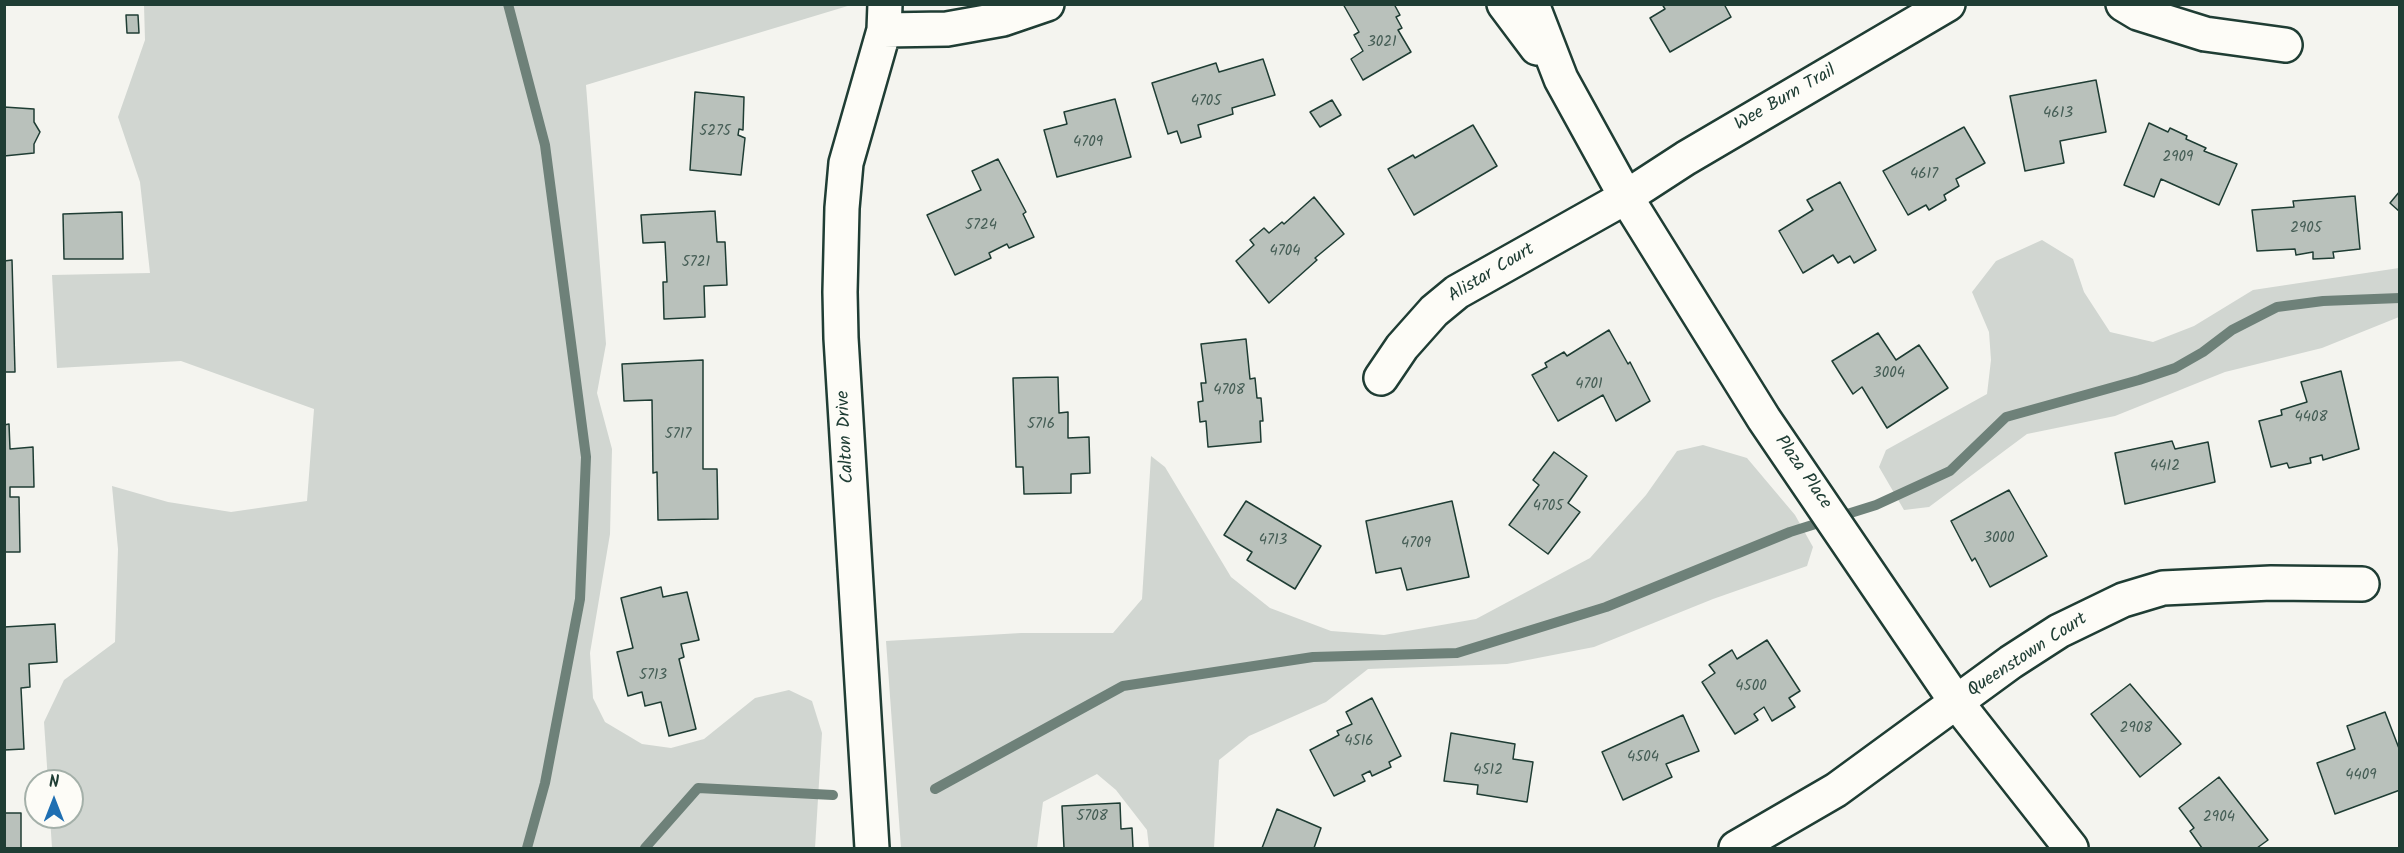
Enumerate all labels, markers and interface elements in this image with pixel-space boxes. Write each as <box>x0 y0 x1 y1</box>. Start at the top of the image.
house number: 3021 <box>1367 34 1397 52</box>
street label: Wee Burn Trail <box>1732 61 1840 137</box>
house number: 4705 <box>1191 93 1221 111</box>
house number: 4613 <box>2043 105 2073 123</box>
house number: 5275 <box>699 123 731 141</box>
house number: 4709 <box>1073 134 1103 152</box>
house number: 2909 <box>2163 149 2193 167</box>
house number: 4617 <box>1910 166 1938 184</box>
house number: 5724 <box>965 217 997 235</box>
house number: 2905 <box>2290 220 2322 238</box>
street label: Alistar Court <box>1445 240 1539 308</box>
house number: 4704 <box>1270 243 1300 261</box>
house number: 5721 <box>682 254 710 272</box>
house number: 3004 <box>1873 365 1905 383</box>
house number: 4701 <box>1575 376 1603 394</box>
house number: 4708 <box>1213 382 1245 400</box>
street label: Calton Drive <box>834 390 860 484</box>
house number: 4408 <box>2294 409 2328 427</box>
house number: 5716 <box>1027 416 1055 434</box>
house number: 5717 <box>665 426 691 444</box>
street label: Plaza Place <box>1769 432 1835 514</box>
house number: 4412 <box>2150 458 2180 476</box>
house number: 4705 <box>1533 498 1563 516</box>
house number: 3000 <box>1983 530 2015 548</box>
house number: 4713 <box>1259 532 1287 550</box>
house number: 4709 <box>1401 535 1431 553</box>
street label: Queenstown Court <box>1964 609 2092 703</box>
house number: 5713 <box>639 667 667 685</box>
house number: 4500 <box>1735 678 1767 696</box>
house number: 2908 <box>2120 720 2152 738</box>
house number: 4516 <box>1344 733 1374 751</box>
house number: 4504 <box>1627 749 1659 767</box>
house number: 4512 <box>1473 762 1503 780</box>
house number: 4409 <box>2345 767 2377 785</box>
north arrow <box>24 769 84 829</box>
text: N <box>49 770 59 795</box>
house number: 5708 <box>1076 808 1108 826</box>
house number: 2904 <box>2203 809 2235 827</box>

